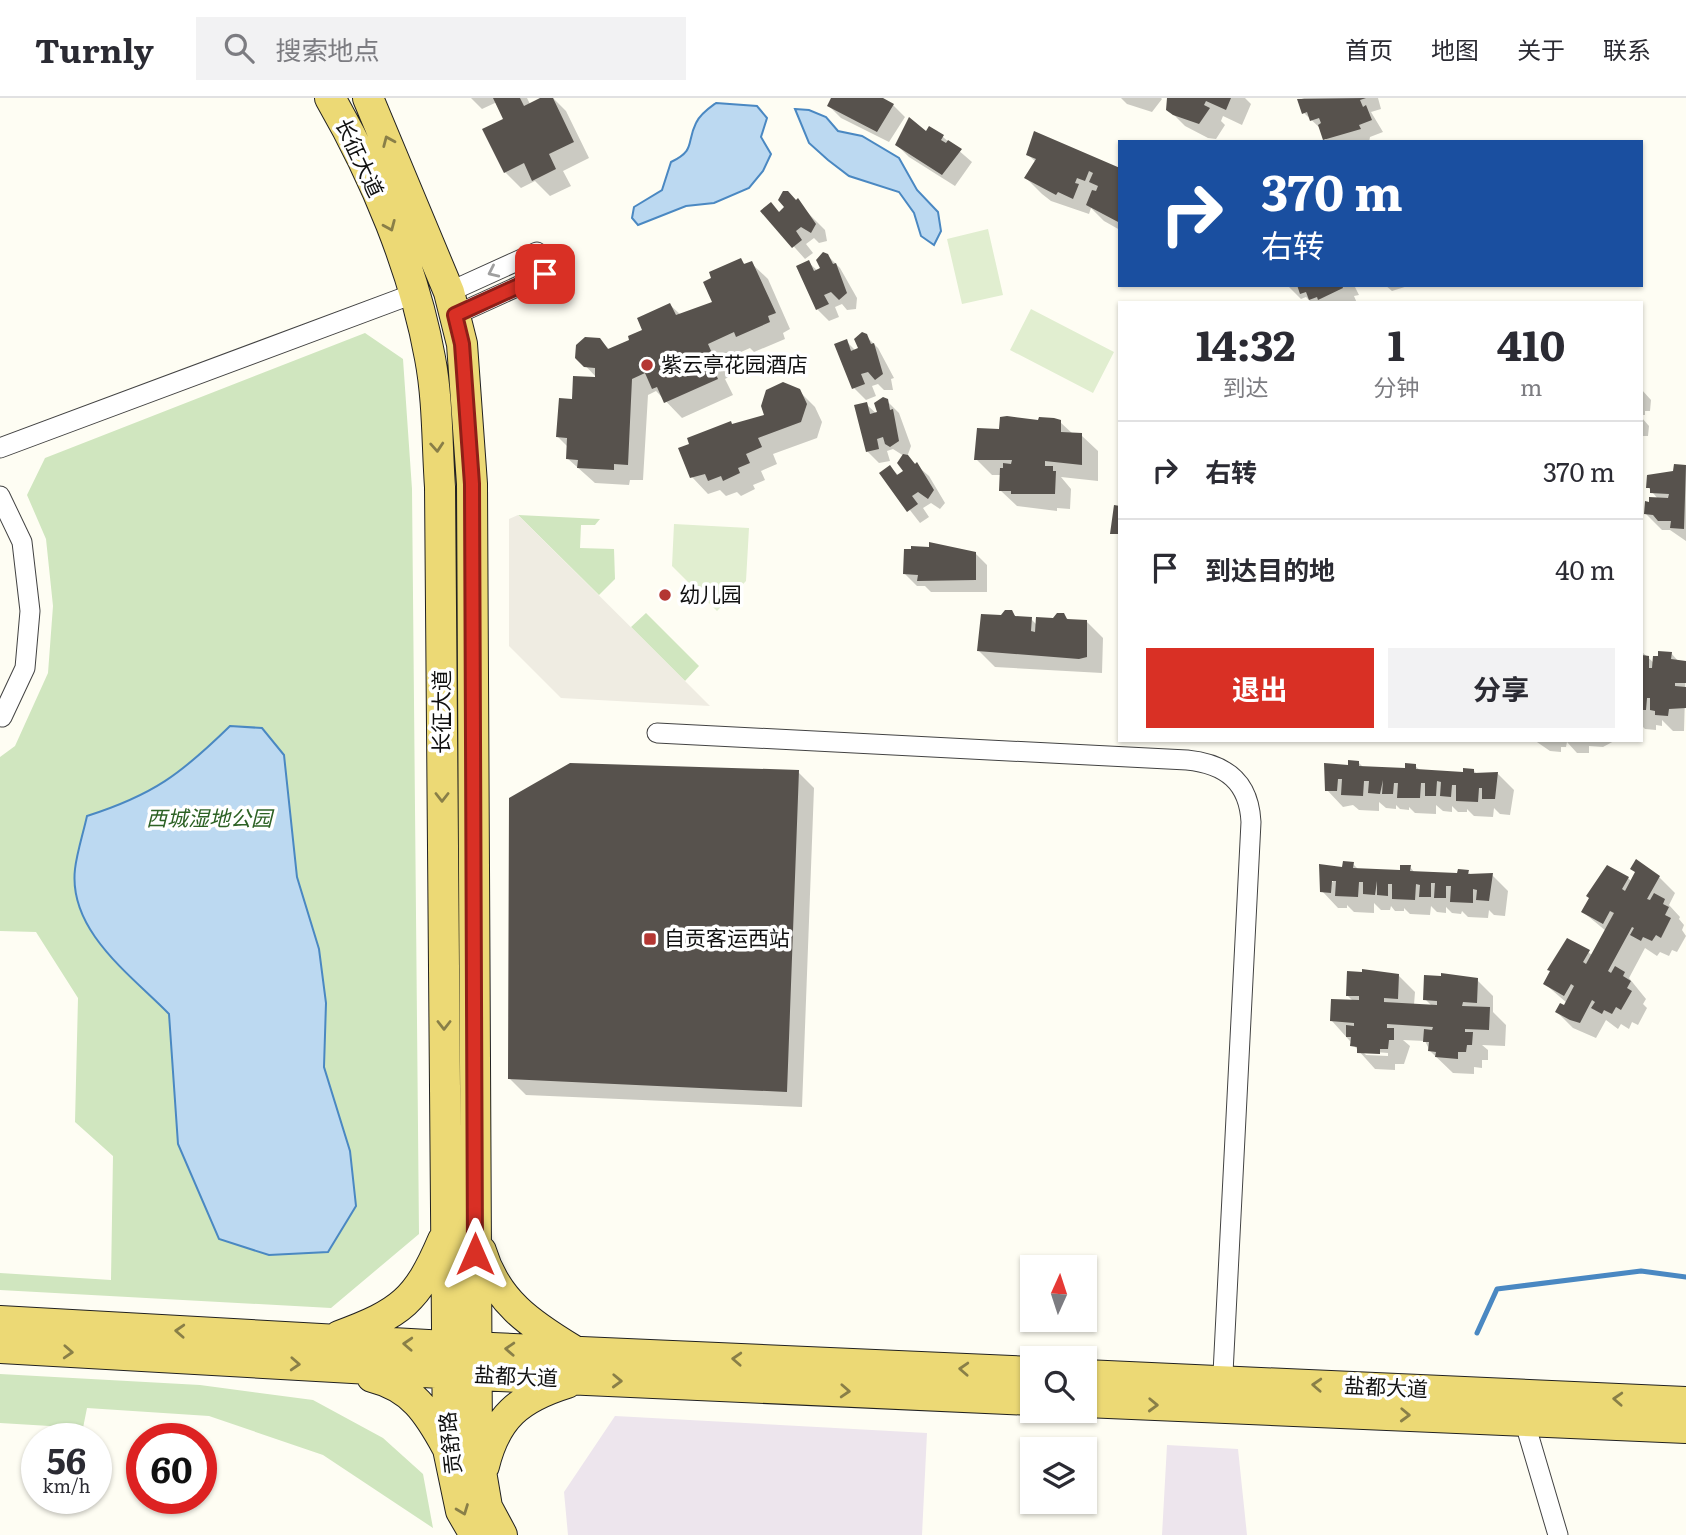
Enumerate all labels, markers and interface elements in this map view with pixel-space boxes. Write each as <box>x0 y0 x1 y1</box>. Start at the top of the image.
search box <box>196 17 686 80</box>
text: Turnly <box>35 24 154 73</box>
icon: search <box>220 29 258 67</box>
text: 搜索地点 <box>276 29 380 68</box>
text: 首页 <box>1345 31 1393 66</box>
text: 地图 <box>1431 31 1479 66</box>
text: 关于 <box>1517 31 1565 66</box>
text: 联系 <box>1603 31 1651 66</box>
street label: 长征大道 <box>329 112 393 202</box>
one-way arrow <box>382 136 396 149</box>
text: 370 m <box>1261 153 1403 226</box>
icon: right <box>1146 168 1237 259</box>
one-way arrow <box>381 220 395 232</box>
text: 右转 <box>1261 220 1325 268</box>
pin <box>515 244 575 304</box>
icon: arrive <box>526 255 564 293</box>
one-way arrow <box>488 264 500 278</box>
text: 14:32 <box>1196 312 1296 374</box>
text: 1 <box>1387 312 1405 374</box>
text: 410 <box>1497 312 1565 374</box>
place label: 紫云亭花园酒店 <box>661 347 808 378</box>
marker: 紫云亭花园酒店 <box>639 357 655 373</box>
text: 到达 <box>1223 369 1269 403</box>
text: 分钟 <box>1373 369 1419 403</box>
text: m <box>1520 369 1542 403</box>
one-way arrow <box>429 442 444 453</box>
icon: right <box>1146 451 1184 489</box>
text: 右转 <box>1205 451 1257 490</box>
text: 370 m <box>1543 451 1615 490</box>
icon: arrive <box>1146 549 1184 587</box>
text: 到达目的地 <box>1205 549 1335 588</box>
text: 40 m <box>1555 549 1615 588</box>
place label: 幼儿园 <box>679 577 742 608</box>
marker: 幼儿园 <box>657 587 673 603</box>
button: 退出 <box>1146 648 1374 728</box>
button: 分享 <box>1388 648 1615 728</box>
street label: 长征大道 <box>424 670 455 754</box>
one-way arrow <box>435 792 450 803</box>
park label: 西城湿地公园 <box>146 801 275 832</box>
place label: 自贡客运西站 <box>664 921 790 952</box>
marker: 自贡客运西站 <box>642 931 658 947</box>
one-way arrow <box>436 1020 452 1031</box>
position arrow <box>438 1217 512 1291</box>
north arrow <box>1020 1255 1097 1332</box>
map controls <box>1020 1255 1097 1514</box>
one-way arrow <box>175 1324 186 1339</box>
one-way arrow <box>402 1337 413 1352</box>
one-way arrow <box>504 1341 515 1356</box>
one-way arrow <box>63 1344 74 1359</box>
button: search <box>1020 1346 1097 1423</box>
one-way arrow <box>731 1351 742 1366</box>
one-way arrow <box>290 1357 301 1372</box>
street label: 盐都大道 <box>473 1357 559 1392</box>
one-way arrow <box>959 1362 970 1377</box>
street label: 盐都大道 <box>1343 1368 1429 1403</box>
one-way arrow <box>612 1374 623 1389</box>
one-way arrow <box>1311 1378 1322 1393</box>
one-way arrow <box>839 1384 850 1399</box>
one-way arrow <box>1612 1392 1623 1407</box>
one-way arrow <box>1148 1397 1159 1412</box>
one-way arrow <box>1400 1408 1411 1423</box>
street label: 贡舒路 <box>430 1410 467 1476</box>
speed limit sign: 60 <box>126 1423 217 1514</box>
text: 56 <box>47 1433 86 1485</box>
button: layers <box>1020 1437 1097 1514</box>
text: km/h <box>43 1472 90 1499</box>
one-way arrow <box>455 1504 469 1516</box>

